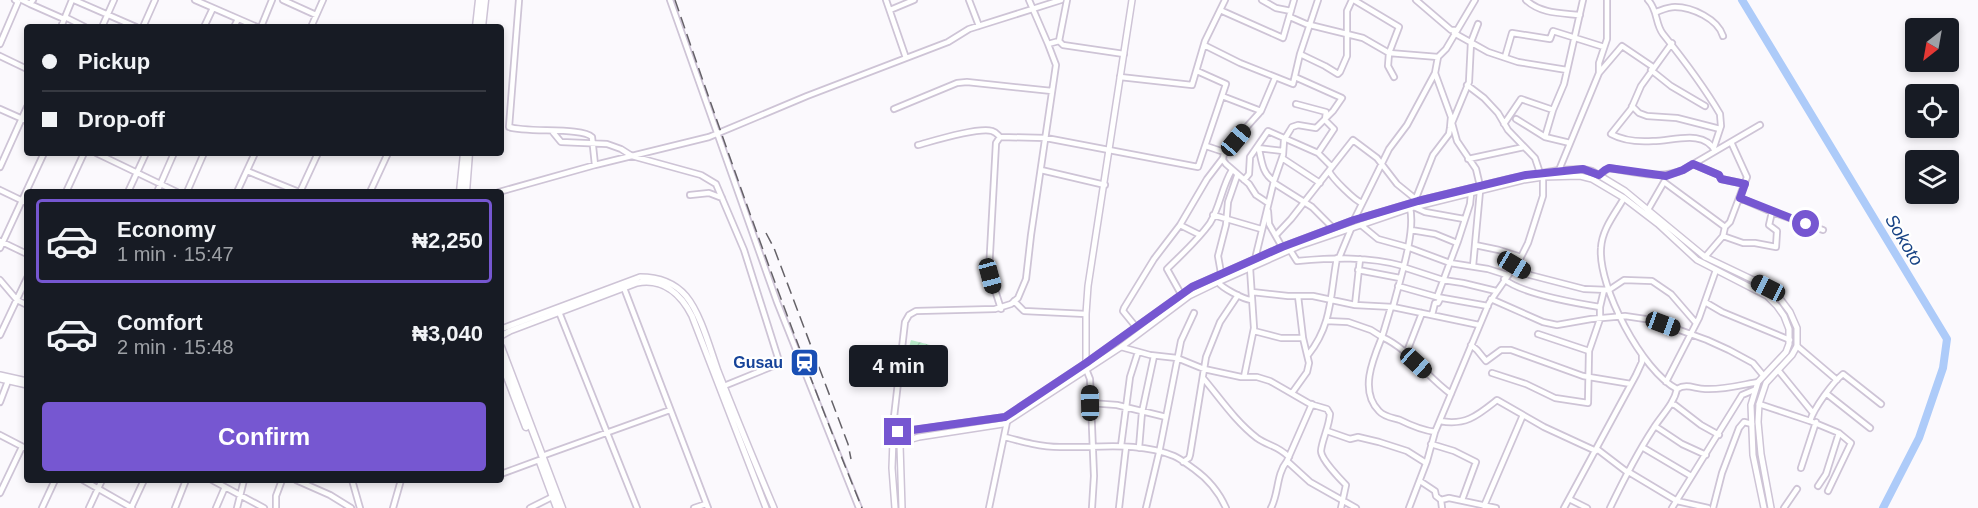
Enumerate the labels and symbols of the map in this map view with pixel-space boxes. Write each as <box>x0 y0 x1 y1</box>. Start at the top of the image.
north arrow <box>1905 18 1959 72</box>
car <box>1218 120 1254 160</box>
route start <box>1792 210 1819 237</box>
water label: Sokoto <box>1881 211 1927 269</box>
car <box>1494 248 1534 282</box>
car <box>977 256 1003 296</box>
car <box>1748 272 1788 304</box>
car <box>1643 309 1683 339</box>
car <box>1397 344 1435 382</box>
callout: 4 min <box>848 345 948 387</box>
station icon: Gusau <box>788 346 820 378</box>
place label: Gusau <box>733 354 783 371</box>
car <box>1081 385 1099 421</box>
route end <box>884 418 911 445</box>

